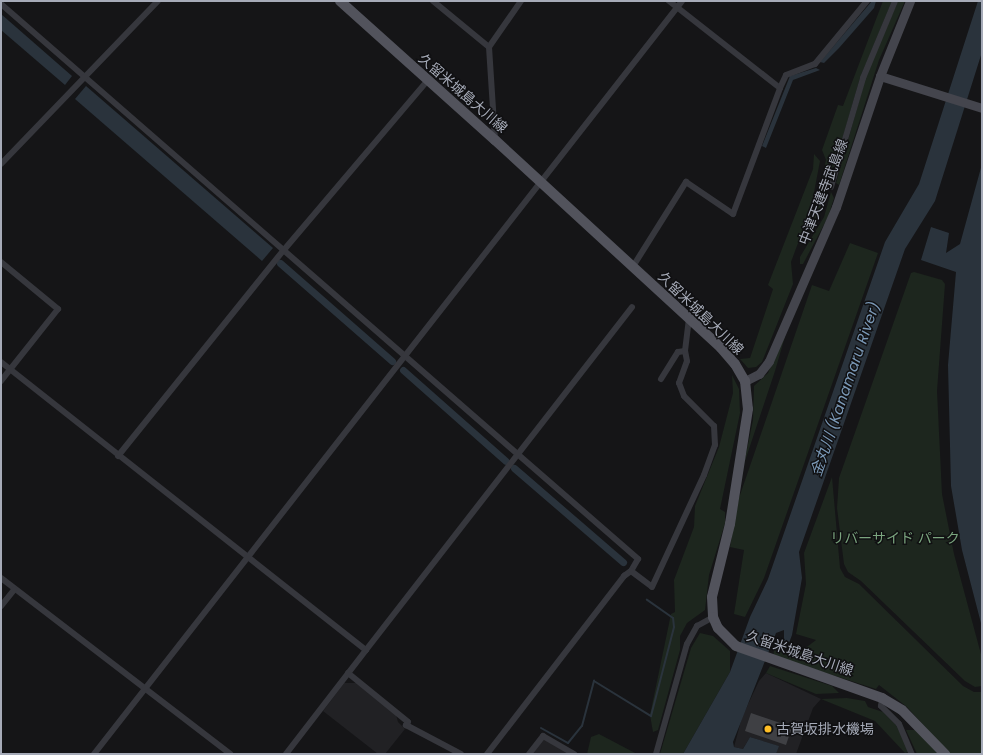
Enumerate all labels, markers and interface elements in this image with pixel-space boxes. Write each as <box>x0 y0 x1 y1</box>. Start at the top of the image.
street label: 久留米城島大川線 <box>415 50 511 136</box>
street label: 中津天建寺武島線 <box>795 137 851 247</box>
street label: 久留米城島大川線 <box>655 268 747 358</box>
water label: 金丸川 (Kanamaru River) <box>807 299 883 479</box>
park label: リバーサイド パーク <box>830 530 960 546</box>
street label: 久留米城島大川線 <box>744 627 856 679</box>
place label: 古賀坂排水機場 <box>776 721 874 737</box>
marker: 古賀坂排水機場 <box>763 724 773 734</box>

